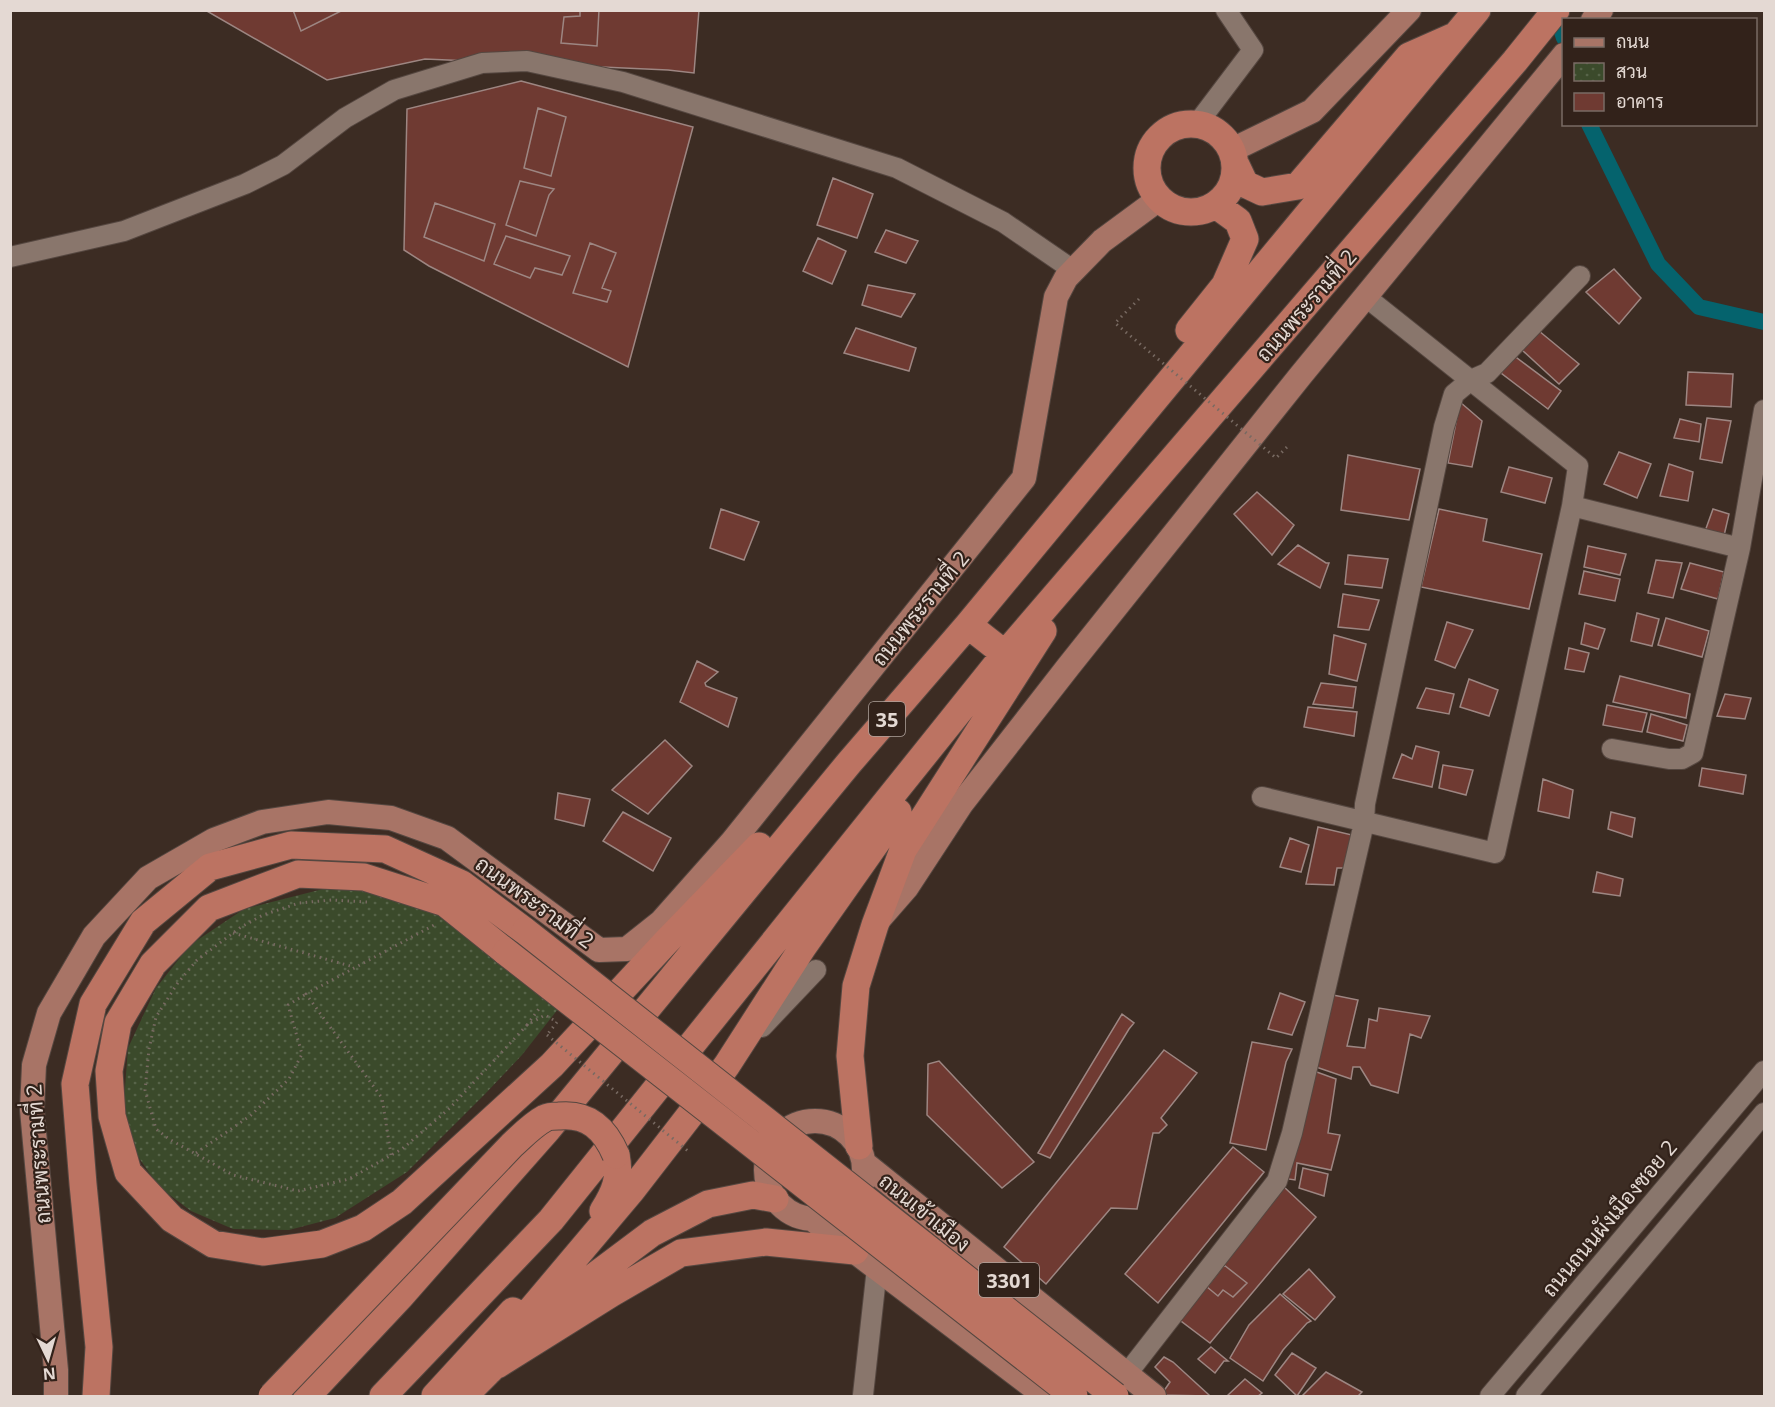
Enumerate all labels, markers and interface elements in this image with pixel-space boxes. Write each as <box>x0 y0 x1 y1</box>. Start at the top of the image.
legend <box>1562 18 1757 126</box>
text: ถนน <box>1616 29 1649 53</box>
text: สวน <box>1616 59 1647 83</box>
text: อาคาร <box>1616 89 1664 113</box>
street label: ถนนพระรามที่ 2 <box>1246 240 1362 367</box>
street label: ถนนพระรามที่ 2 <box>861 542 975 671</box>
road number: 35 <box>869 702 905 736</box>
street label: ถนนพระรามที่ 2 <box>470 845 603 954</box>
street label: ถนนพระรามที่ 2 <box>14 1083 57 1225</box>
street label: ถนนถนนผังเมืองซอย 2 <box>1535 1134 1683 1302</box>
street label: ถนนเข้าเมือง <box>874 1167 976 1257</box>
road number: 3301 <box>979 1263 1039 1297</box>
north arrow <box>18 1329 78 1389</box>
text: N <box>42 1362 57 1385</box>

